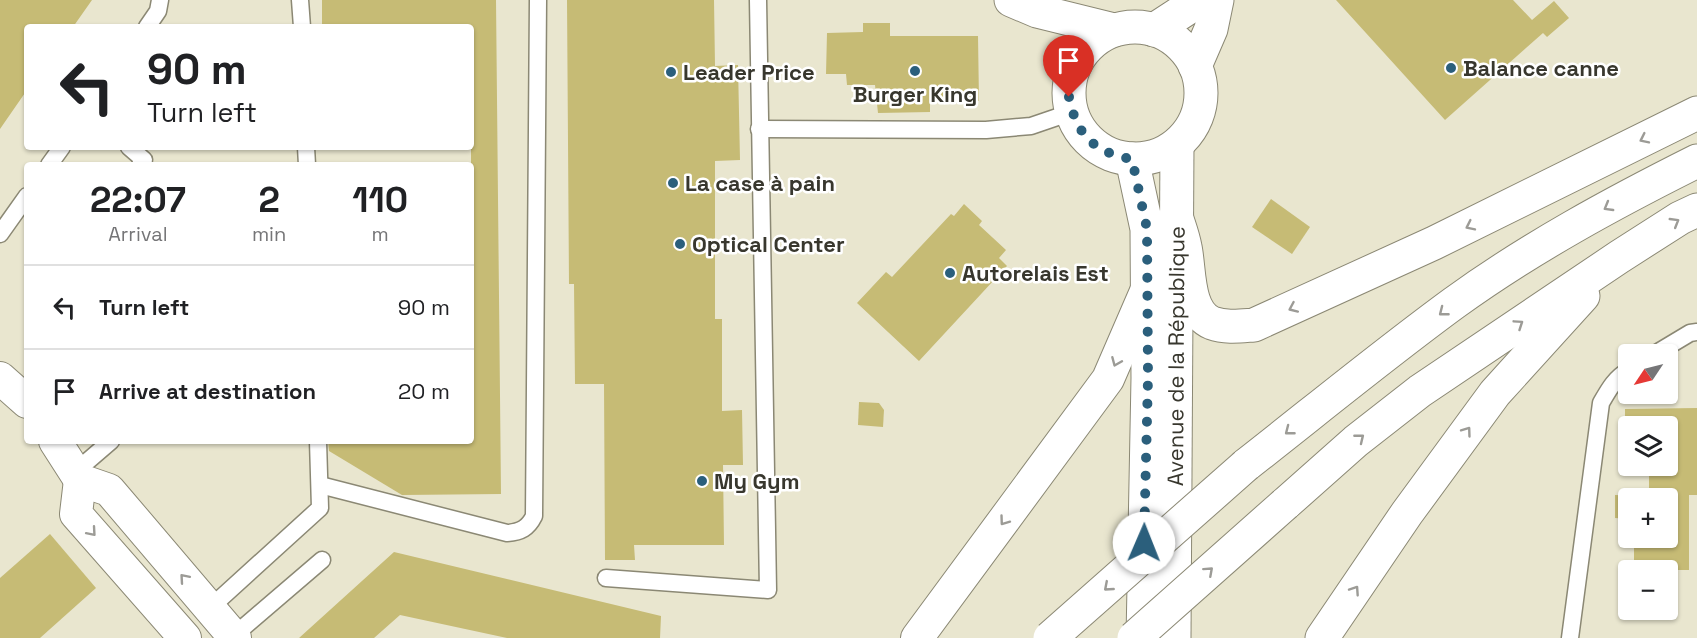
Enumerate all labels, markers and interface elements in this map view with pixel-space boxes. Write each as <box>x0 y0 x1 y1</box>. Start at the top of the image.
pin <box>1043 35 1094 97</box>
text: 90 m <box>147 43 247 96</box>
icon: arrive <box>1052 44 1085 77</box>
icon: left <box>48 48 126 126</box>
place label: Balance canne <box>1463 54 1619 82</box>
place label: Leader Price <box>683 58 815 86</box>
marker: Balance canne <box>1444 61 1458 75</box>
marker: Burger King <box>908 64 922 78</box>
marker: Leader Price <box>664 65 678 79</box>
place label: Burger King <box>853 80 977 108</box>
text: Turn left <box>147 95 257 130</box>
one-way arrow <box>1640 132 1651 143</box>
place label: La case à pain <box>685 169 835 197</box>
marker: La case à pain <box>666 176 680 190</box>
text: 22:07 <box>90 177 186 223</box>
text: 2 <box>258 177 280 223</box>
text: 110 <box>352 177 408 223</box>
one-way arrow <box>1603 200 1614 211</box>
one-way arrow <box>1669 217 1679 229</box>
one-way arrow <box>1465 218 1476 230</box>
text: Arrival <box>108 221 168 247</box>
text: min <box>252 221 286 247</box>
text: m <box>372 221 389 247</box>
street label: Avenue de la République <box>1161 226 1191 486</box>
place label: Optical Center <box>692 230 845 258</box>
marker: Optical Center <box>673 237 687 251</box>
place label: Autorelais Est <box>962 259 1109 287</box>
marker: Autorelais Est <box>943 266 957 280</box>
icon: left <box>48 291 81 324</box>
text: Turn left <box>99 293 189 321</box>
text: 90 m <box>398 293 450 321</box>
one-way arrow <box>1288 301 1299 313</box>
one-way arrow <box>1439 304 1450 315</box>
one-way arrow <box>1512 321 1523 332</box>
north arrow <box>1618 344 1678 404</box>
map controls <box>1618 344 1678 620</box>
one-way arrow <box>1111 355 1123 366</box>
icon: arrive <box>48 375 81 408</box>
text: Arrive at destination <box>99 377 316 405</box>
text: 20 m <box>398 377 450 405</box>
button: layers <box>1618 416 1678 476</box>
one-way arrow <box>1285 424 1296 435</box>
one-way arrow <box>1460 426 1471 437</box>
one-way arrow <box>1353 434 1364 445</box>
place label: My Gym <box>714 467 799 495</box>
marker: My Gym <box>695 474 709 488</box>
button: + <box>1618 488 1678 548</box>
position arrow <box>1112 511 1176 575</box>
one-way arrow <box>1000 514 1011 525</box>
one-way arrow <box>85 525 96 536</box>
button: − <box>1618 560 1678 620</box>
one-way arrow <box>1202 567 1213 578</box>
one-way arrow <box>180 574 191 584</box>
one-way arrow <box>1104 580 1115 591</box>
one-way arrow <box>1348 585 1359 596</box>

